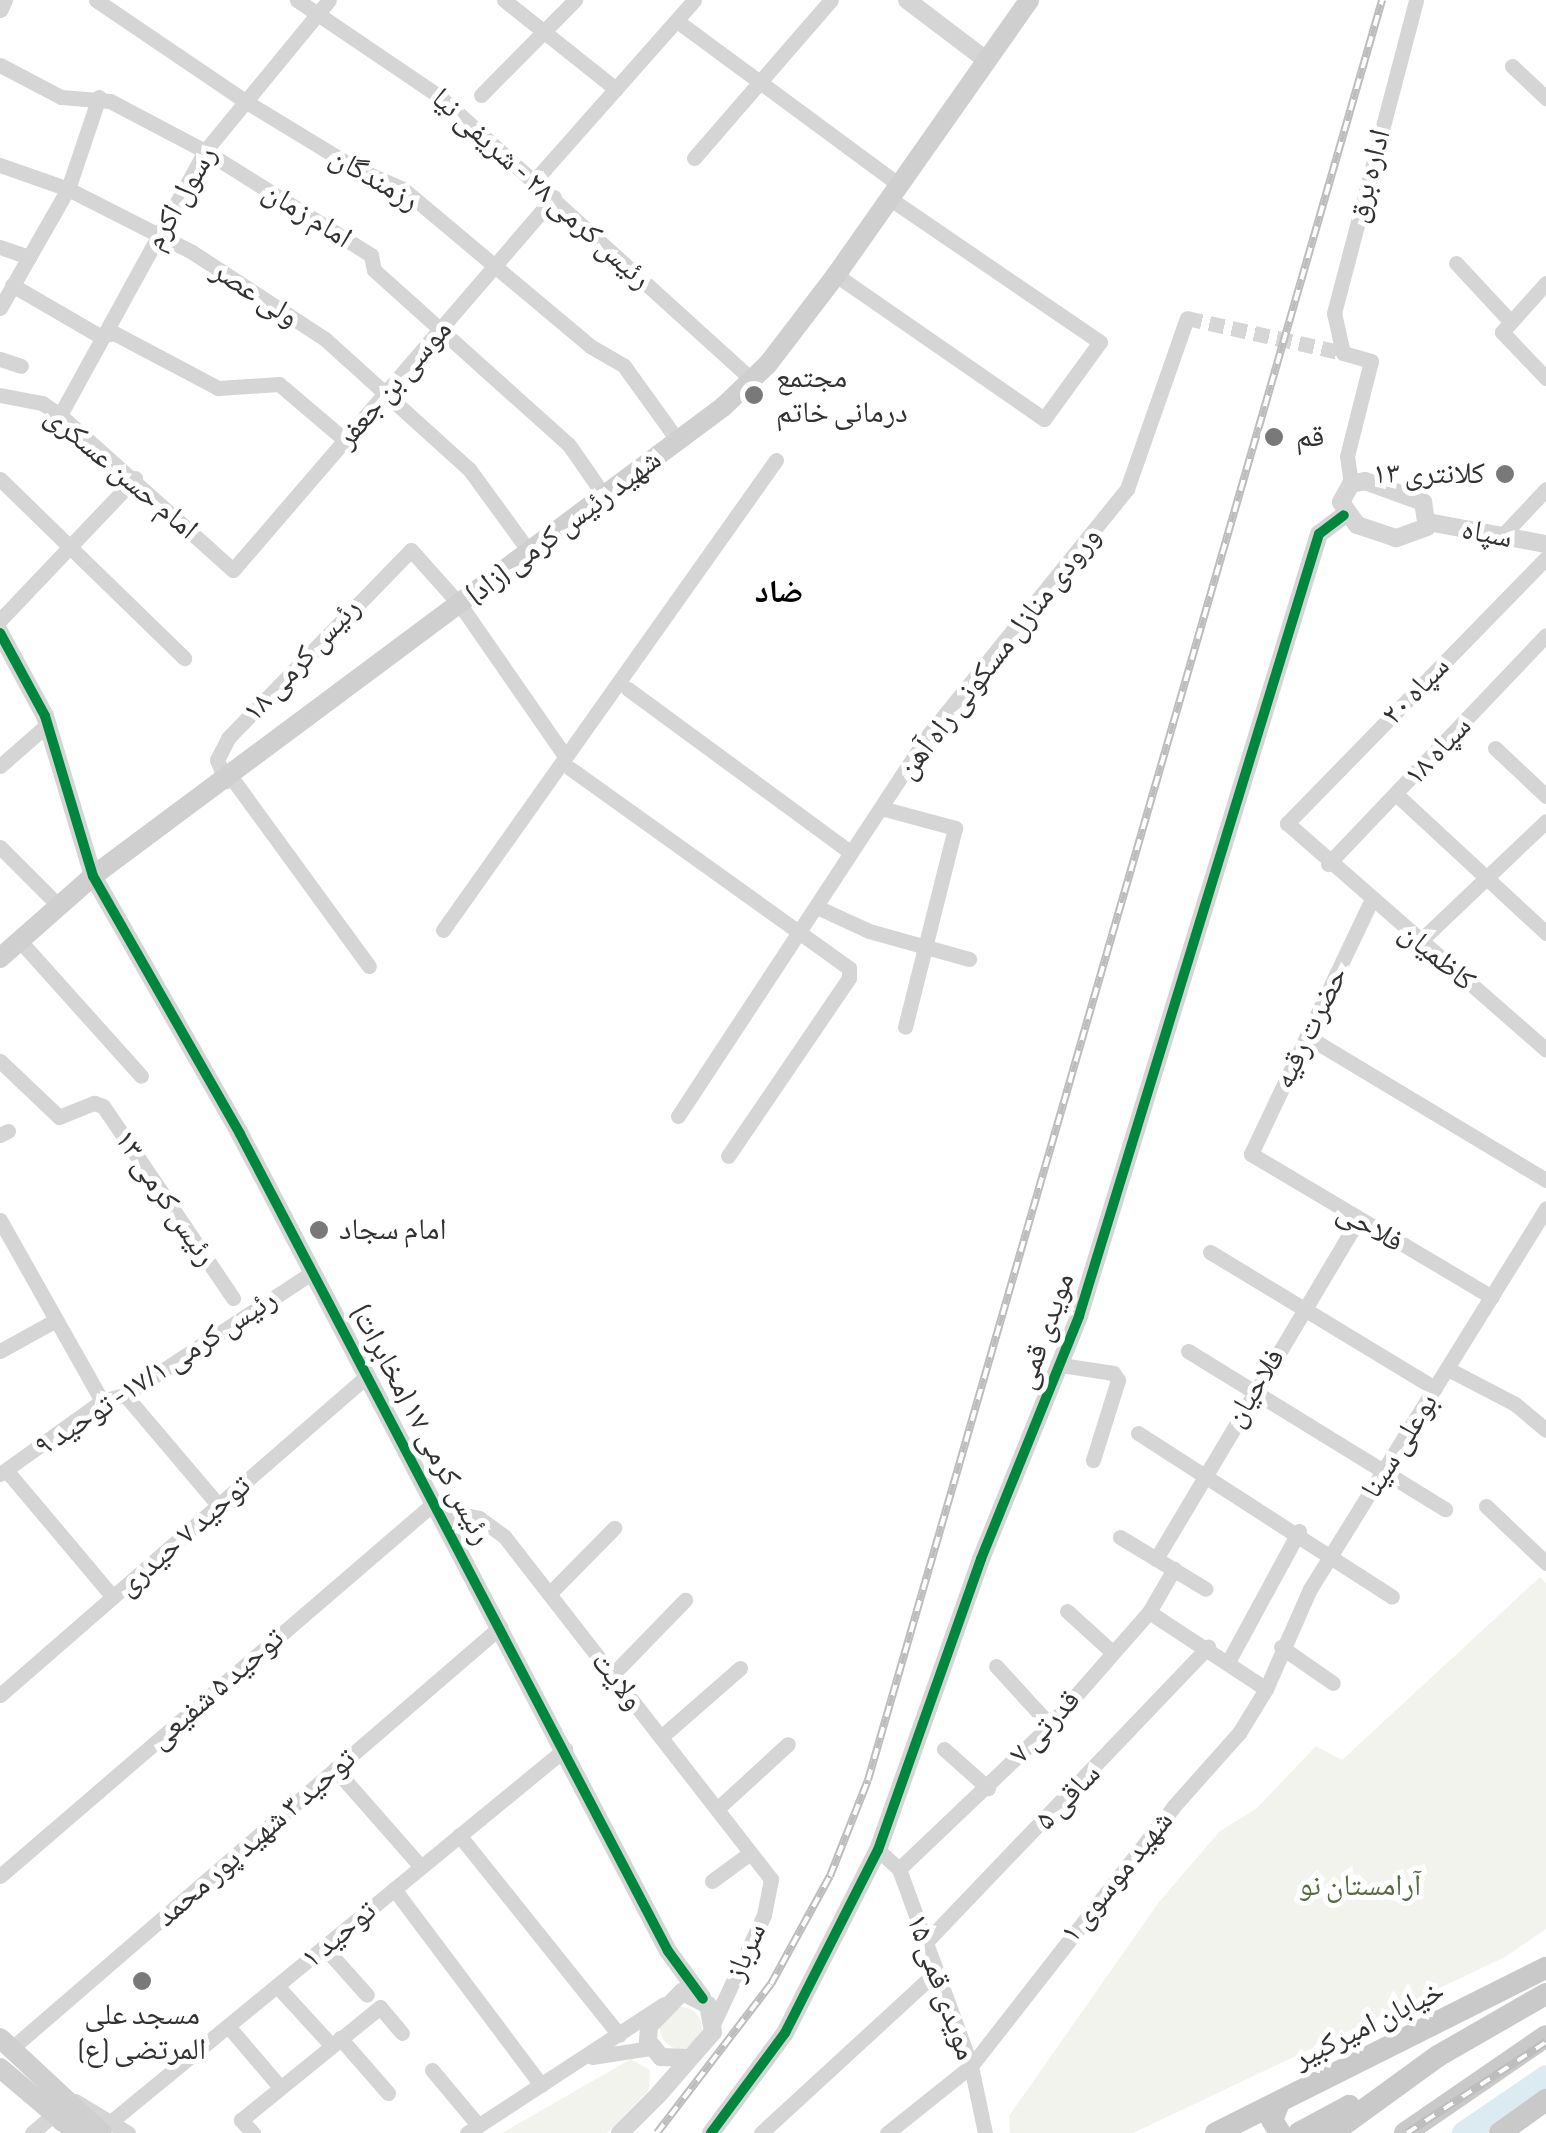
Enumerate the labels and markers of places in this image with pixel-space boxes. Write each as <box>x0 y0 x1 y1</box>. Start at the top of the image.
place label: مجتمع درمانی خاتم <box>776 360 908 430</box>
marker: مجتمع درمانی خاتم <box>741 382 767 408</box>
place label: قم <box>1296 419 1324 455</box>
marker: قم <box>1261 424 1287 450</box>
place label: کلانتری ۱۳ <box>1373 456 1485 492</box>
marker: کلانتری ۱۳ <box>1494 463 1516 485</box>
place label: امام سجاد <box>339 1212 447 1248</box>
marker: امام سجاد <box>308 1219 330 1241</box>
marker: مسجد علی المرتضی (ع) <box>131 1970 153 1992</box>
place label: مسجد علی المرتضی (ع) <box>78 1997 206 2068</box>

